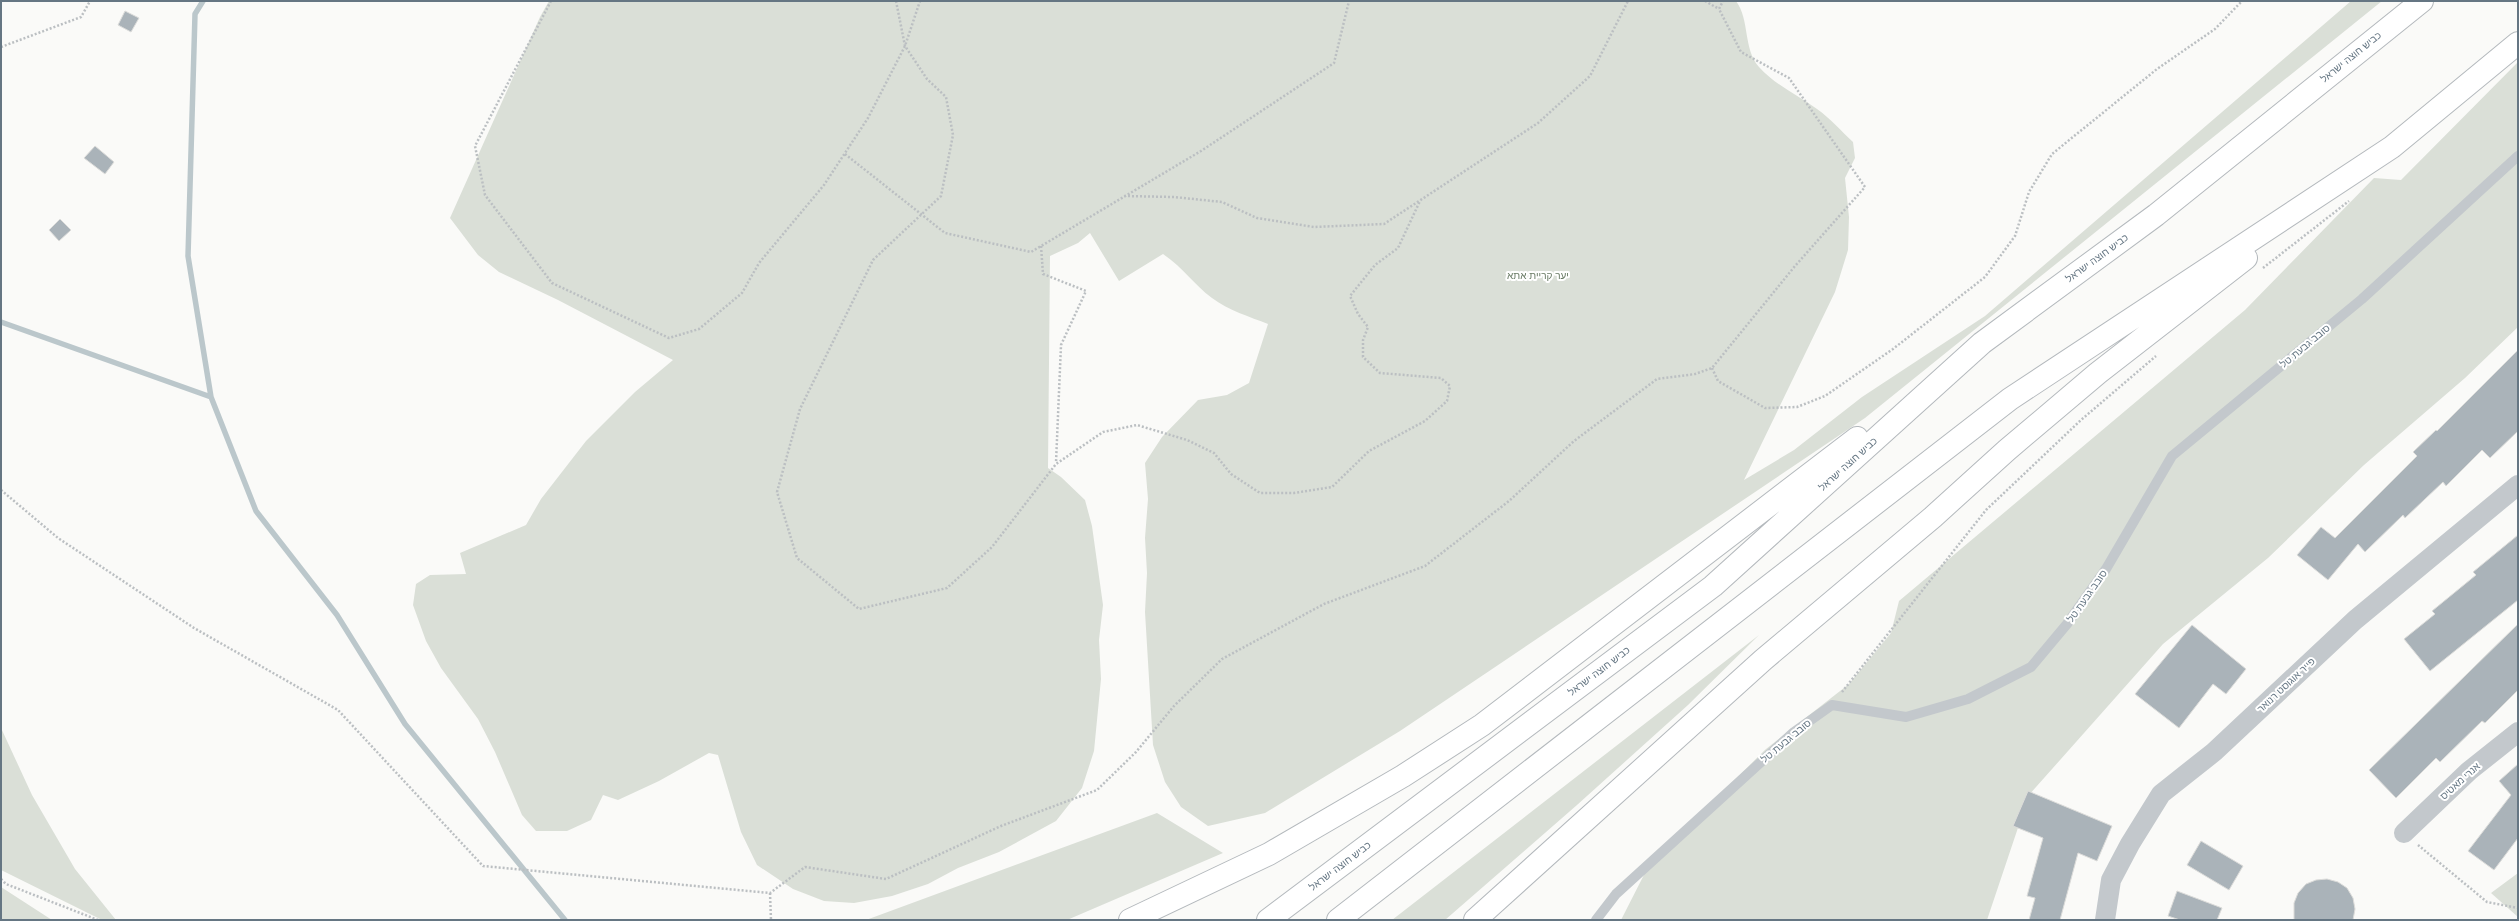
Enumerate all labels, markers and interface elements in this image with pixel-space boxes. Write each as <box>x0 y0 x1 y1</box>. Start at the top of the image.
street label: כביש חוצה ישראל <box>2319 29 2383 85</box>
street label: כביש חוצה ישראל <box>2064 232 2130 284</box>
park label: יער קריית אתא <box>1507 270 1569 281</box>
street label: סובב גבעת טל <box>2278 322 2332 370</box>
street label: כביש חוצה ישראל <box>1817 435 1879 493</box>
street label: סובב גבעת טל <box>2065 567 2109 624</box>
street label: כביש חוצה ישראל <box>1566 644 1632 698</box>
street label: פייר אוגוסט רנואר <box>2255 656 2317 714</box>
street label: סובב גבעת טל <box>1759 717 1813 765</box>
street label: אנרי מאטיס <box>2438 760 2483 802</box>
street label: כביש חוצה ישראל <box>1307 839 1373 893</box>

